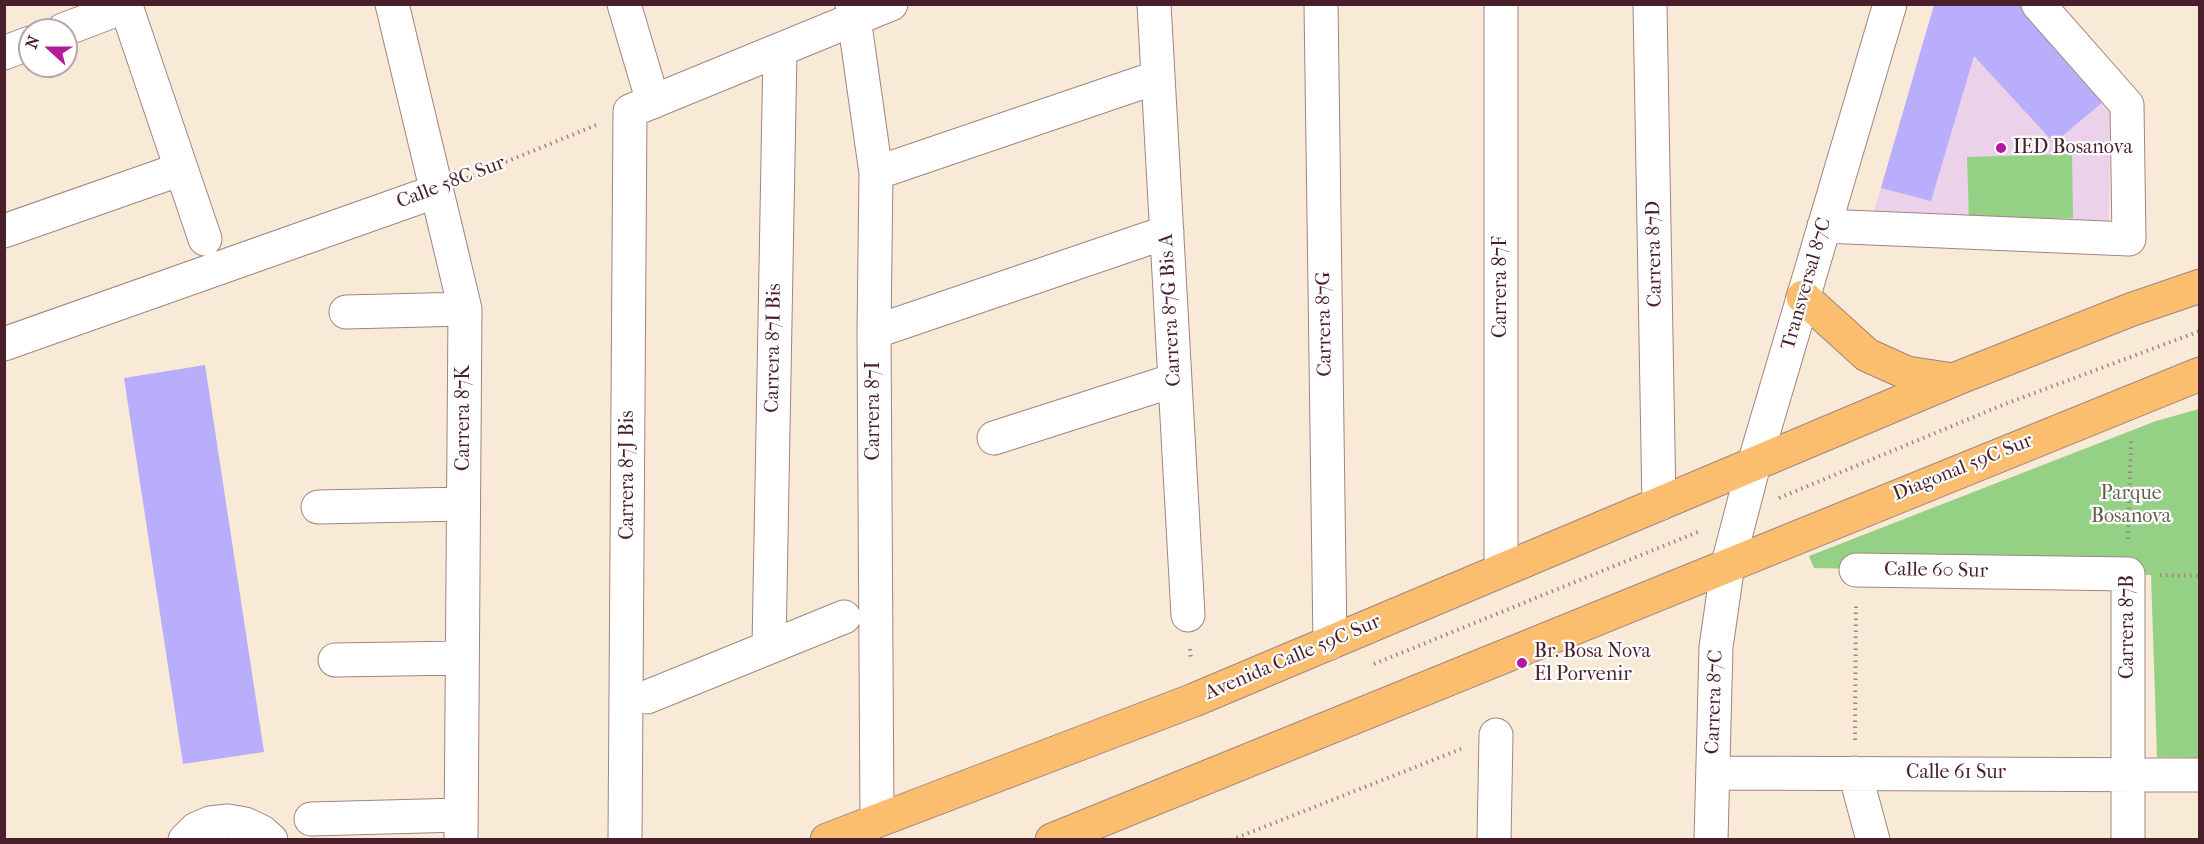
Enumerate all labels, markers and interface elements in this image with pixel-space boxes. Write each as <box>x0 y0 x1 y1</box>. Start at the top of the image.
north arrow <box>18 18 78 78</box>
text: N <box>22 33 44 51</box>
place label: IED Bosanova <box>2013 136 2133 160</box>
marker: IED Bosanova <box>1994 141 2008 155</box>
street label: Calle 58C Sur <box>393 151 509 215</box>
street label: Carrera 87D <box>1642 201 1668 307</box>
street label: Transversal 87C <box>1777 215 1837 353</box>
street label: Carrera 87G Bis A <box>1155 233 1187 387</box>
street label: Carrera 87F <box>1489 236 1513 338</box>
street label: Carrera 87G <box>1312 271 1338 377</box>
street label: Carrera 87I Bis <box>761 283 787 413</box>
street label: Carrera 87I <box>862 361 886 461</box>
street label: Carrera 87K <box>452 365 476 471</box>
street label: Carrera 87J Bis <box>616 410 640 540</box>
street label: Diagonal 59C Sur <box>1890 429 2036 507</box>
park label: Parque Bosanova <box>2091 482 2171 529</box>
street label: Calle 60 Sur <box>1884 558 1988 584</box>
street label: Carrera 87B <box>2116 575 2140 679</box>
street label: Avenida Calle 59C Sur <box>1201 610 1385 706</box>
place label: Br. Bosa Nova El Porvenir <box>1534 640 1651 687</box>
street label: Carrera 87C <box>1701 649 1729 755</box>
marker: Br. Bosa Nova El Porvenir <box>1515 656 1529 670</box>
street label: Calle 61 Sur <box>1906 761 2006 785</box>

